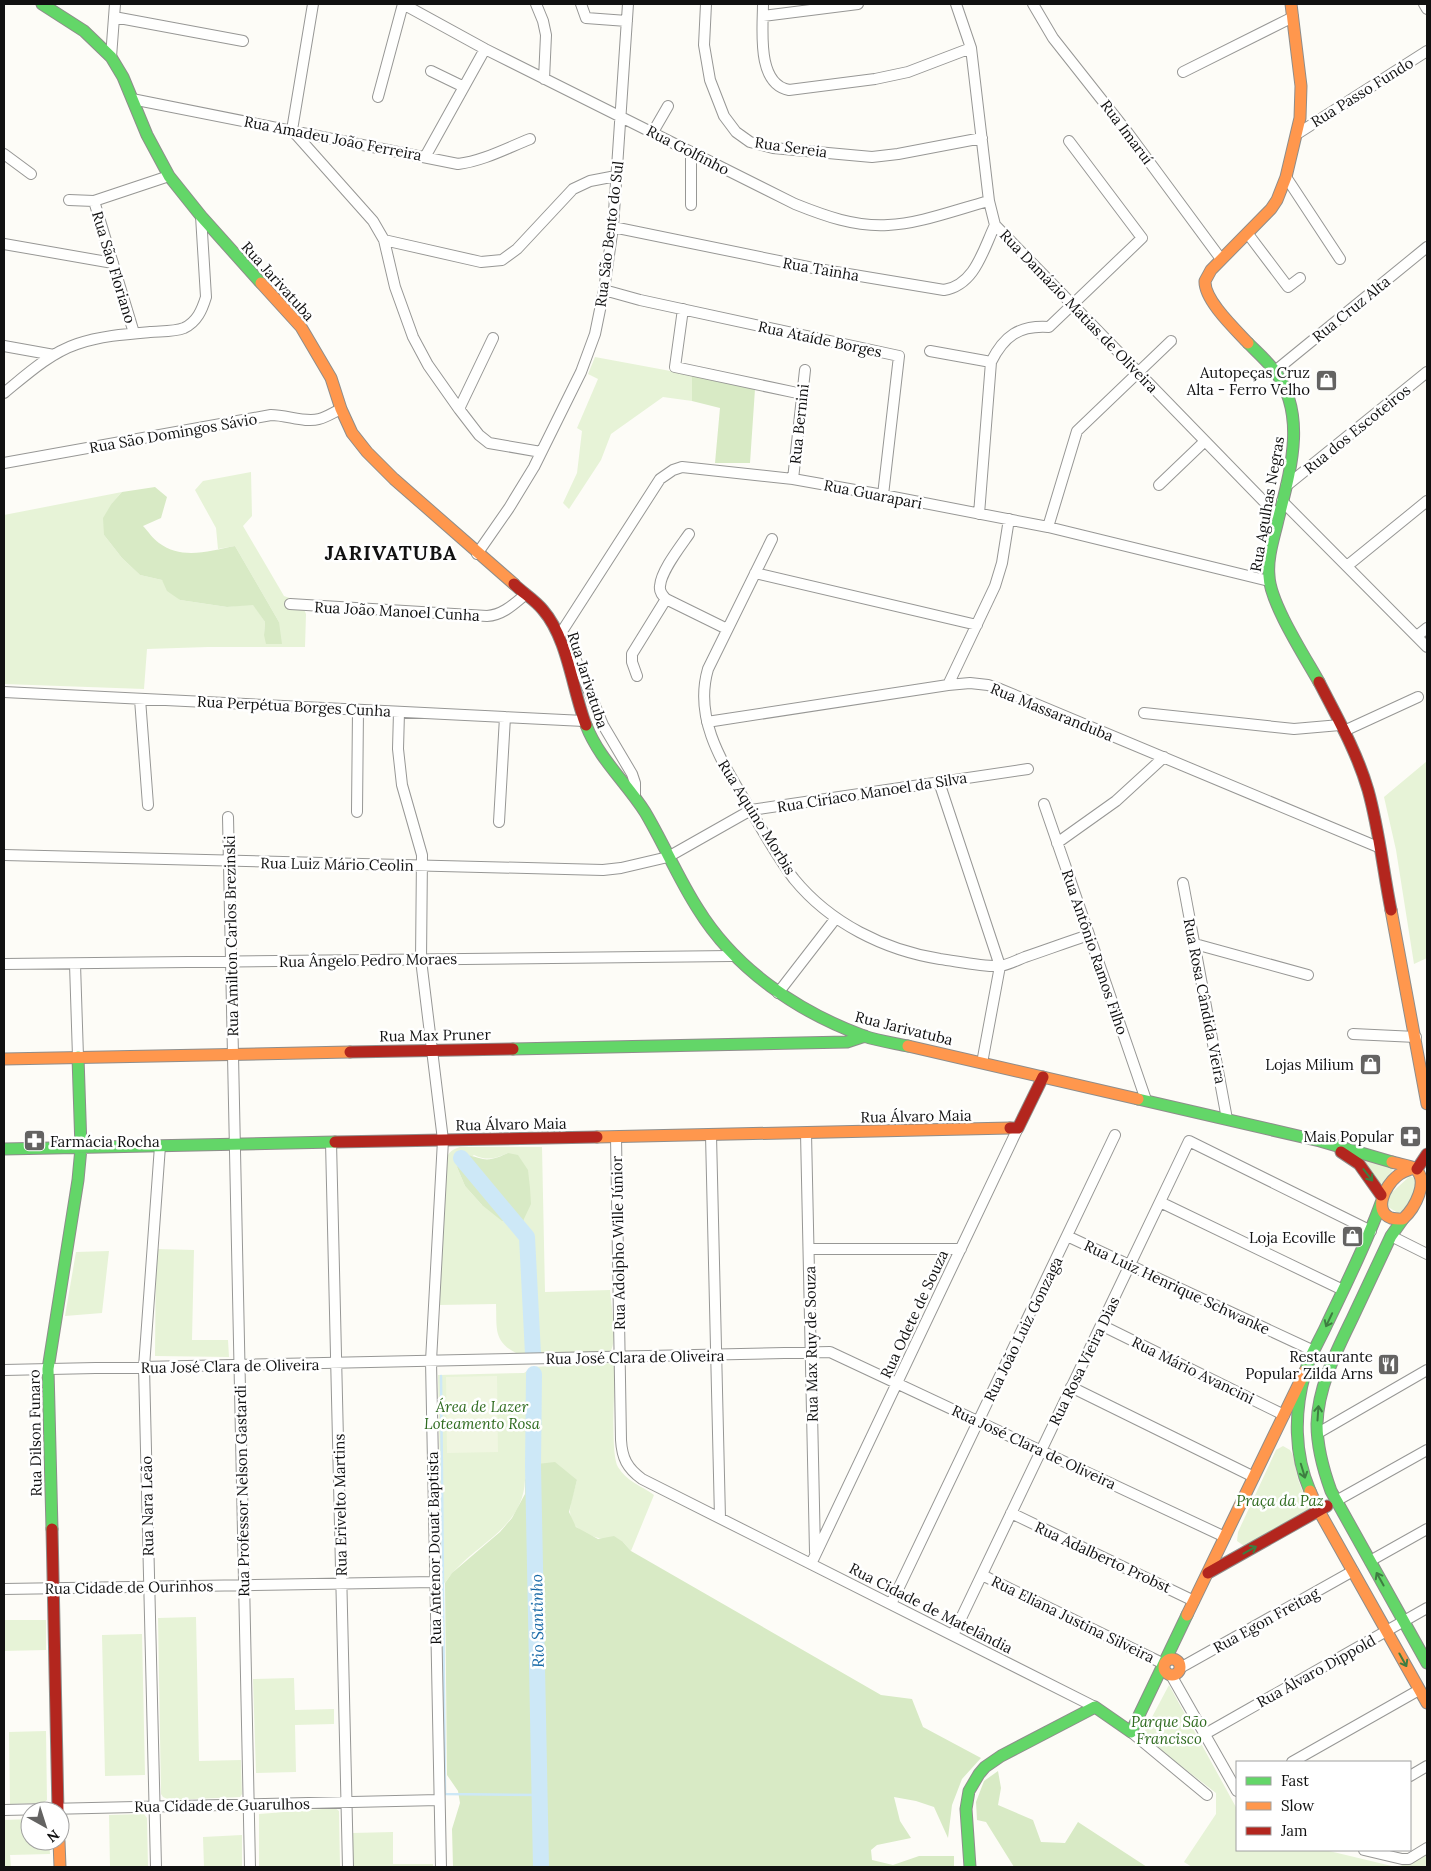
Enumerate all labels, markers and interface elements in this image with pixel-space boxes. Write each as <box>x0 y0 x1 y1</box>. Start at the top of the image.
street label: Rua Passo Fundo <box>1307 53 1417 131</box>
street label: Rua Imaruí <box>1097 96 1157 168</box>
street label: Rua Amadeu João Ferreira <box>242 111 424 165</box>
street label: Rua Golfinho <box>643 121 733 179</box>
street label: Rua Sereia <box>753 133 829 162</box>
street label: Rua São Bento do Sul <box>591 160 627 308</box>
street label: Rua São Floriano <box>88 209 140 326</box>
street label: Rua Damázio Matias de Oliveira <box>996 225 1162 397</box>
street label: Rua Jarivatuba <box>237 237 319 325</box>
street label: Rua Tainha <box>781 253 861 285</box>
street label: Rua Cruz Alta <box>1308 272 1394 346</box>
street label: Rua Ataíde Borges <box>756 317 884 361</box>
place label: Autopeças Cruz Alta - Ferro Velho <box>1186 363 1310 399</box>
shop icon: Autopeças Cruz Alta - Ferro Velho <box>1314 369 1338 393</box>
street label: Rua dos Escoteiros <box>1300 380 1414 478</box>
street label: Rua Bernini <box>785 383 813 465</box>
street label: Rua São Domingos Sávio <box>88 409 259 457</box>
street label: Rua Agulhas Negras <box>1246 435 1288 573</box>
street label: Rua Guarapari <box>822 475 924 513</box>
district label: JARIVATUBA <box>325 540 457 565</box>
street label: Rua João Manoel Cunha <box>314 597 480 625</box>
street label: Rua Jarivatuba <box>563 629 613 731</box>
street label: Rua Massaranduba <box>988 679 1116 745</box>
street label: Rua Perpétua Borges Cunha <box>197 691 392 721</box>
street label: Rua Aquino Morbis <box>714 756 800 878</box>
street label: Rua Ciríaco Manoel da Silva <box>776 768 968 816</box>
street label: Rua Amilton Carlos Brezinski <box>220 835 242 1037</box>
street label: Rua Luiz Mário Ceolin <box>260 853 414 875</box>
street label: Rua Antônio Ramos Filho <box>1058 867 1132 1037</box>
street label: Rua Rosa Cândida Vieira <box>1180 917 1230 1086</box>
street label: Rua Ângelo Pedro Moraes <box>279 949 457 971</box>
street label: Rua Jarivatuba <box>853 1007 955 1049</box>
street label: Rua Max Pruner <box>379 1025 492 1045</box>
shop icon: Lojas Milium <box>1358 1052 1382 1076</box>
place label: Lojas Milium <box>1265 1055 1354 1074</box>
street label: Rua Álvaro Maia <box>860 1106 972 1126</box>
street label: Rua Álvaro Maia <box>455 1114 567 1134</box>
pharmacy icon: Mais Popular <box>1398 1124 1422 1148</box>
place label: Mais Popular <box>1303 1127 1394 1146</box>
pharmacy icon: Farmácia Rocha <box>22 1129 46 1153</box>
place label: Farmácia Rocha <box>50 1132 160 1151</box>
street label: Rua Adolpho Wille Júnior <box>607 1155 629 1330</box>
one-way arrow <box>1363 1168 1373 1182</box>
shop icon: Loja Ecoville <box>1340 1225 1364 1249</box>
place label: Loja Ecoville <box>1249 1228 1336 1247</box>
street label: Rua Luiz Henrique Schwanke <box>1081 1236 1273 1338</box>
street label: Rua Odete de Souza <box>876 1247 952 1381</box>
street label: Rua João Luiz Gonzaga <box>980 1253 1067 1405</box>
street label: Rua Max Ruy de Souza <box>800 1265 822 1422</box>
street label: Rua Rosa Vieira Dias <box>1045 1293 1123 1429</box>
one-way arrow <box>1324 1312 1333 1327</box>
street label: Rua Mário Avancini <box>1129 1332 1257 1408</box>
street label: Rua José Clara de Oliveira <box>545 1346 725 1368</box>
place label: Restaurante Popular Zilda Arns <box>1245 1347 1373 1383</box>
restaurant icon: Restaurante Popular Zilda Arns <box>1377 1353 1401 1377</box>
street label: Rua José Clara de Oliveira <box>140 1355 320 1377</box>
street label: Rua Dilson Funaro <box>24 1369 46 1497</box>
street label: Rua Professor Nelson Gastardi <box>231 1385 253 1597</box>
park label: Área de Lazer Loteamento Rosa <box>424 1397 541 1433</box>
street label: Rua José Clara de Oliveira <box>949 1401 1119 1494</box>
one-way arrow <box>1314 1406 1323 1422</box>
street label: Rua Erivelto Martins <box>329 1434 351 1576</box>
street label: Rua Antenor Douat Baptista <box>423 1451 445 1645</box>
street label: Rua Nara Leão <box>137 1455 157 1556</box>
one-way arrow <box>1298 1462 1308 1478</box>
park label: Praça da Paz <box>1236 1491 1324 1510</box>
street label: Rua Adalberto Probst <box>1032 1517 1174 1597</box>
one-way arrow <box>1242 1544 1257 1554</box>
street label: Rua Cidade de Matelândia <box>846 1559 1016 1658</box>
street label: Rua Eliana Justina Silveira <box>988 1571 1158 1667</box>
one-way arrow <box>1375 1571 1385 1586</box>
water label: Rio Santinho <box>526 1574 548 1668</box>
street label: Rua Cidade de Ourinhos <box>44 1576 214 1598</box>
street label: Rua Egon Freitag <box>1210 1583 1323 1657</box>
street label: Rua Álvaro Dippold <box>1253 1630 1379 1712</box>
one-way arrow <box>1398 1653 1408 1668</box>
park label: Parque São Francisco <box>1131 1712 1207 1748</box>
legend <box>1236 1761 1411 1851</box>
text: Fast <box>1281 1771 1309 1790</box>
street label: Rua Cidade de Guarulhos <box>134 1794 310 1816</box>
text: Slow <box>1281 1796 1314 1815</box>
north arrow <box>20 1801 70 1851</box>
text: Jam <box>1280 1821 1308 1840</box>
text: N <box>43 1826 63 1847</box>

